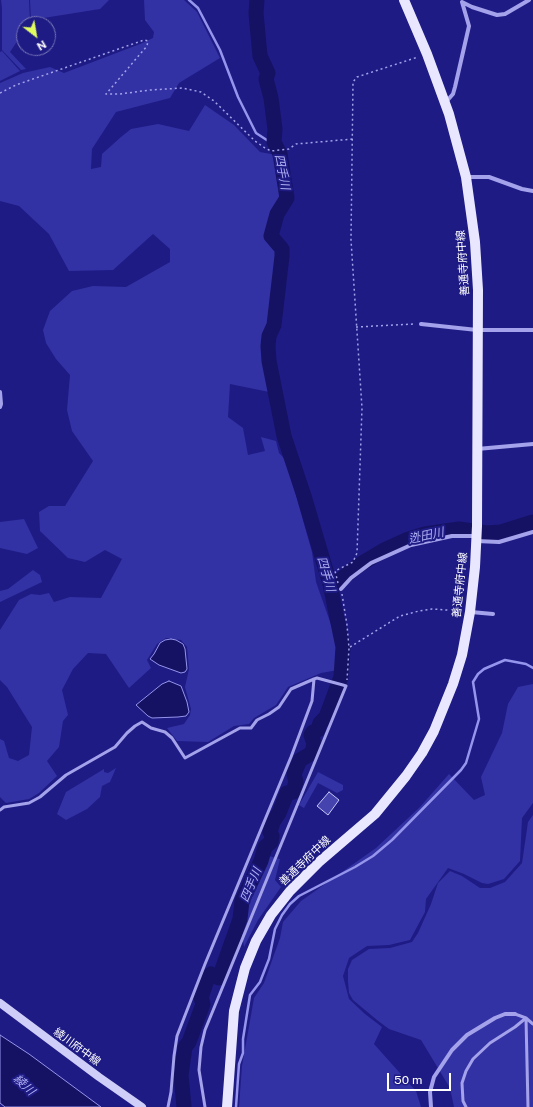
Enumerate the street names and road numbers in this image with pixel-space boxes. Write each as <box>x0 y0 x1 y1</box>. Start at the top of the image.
street label: 善通寺府中線 <box>454 230 472 296</box>
street label: 善通寺府中線 <box>450 551 470 619</box>
street label: 善通寺府中線 <box>277 833 333 889</box>
street label: 綾川府中線 <box>51 1025 103 1069</box>

